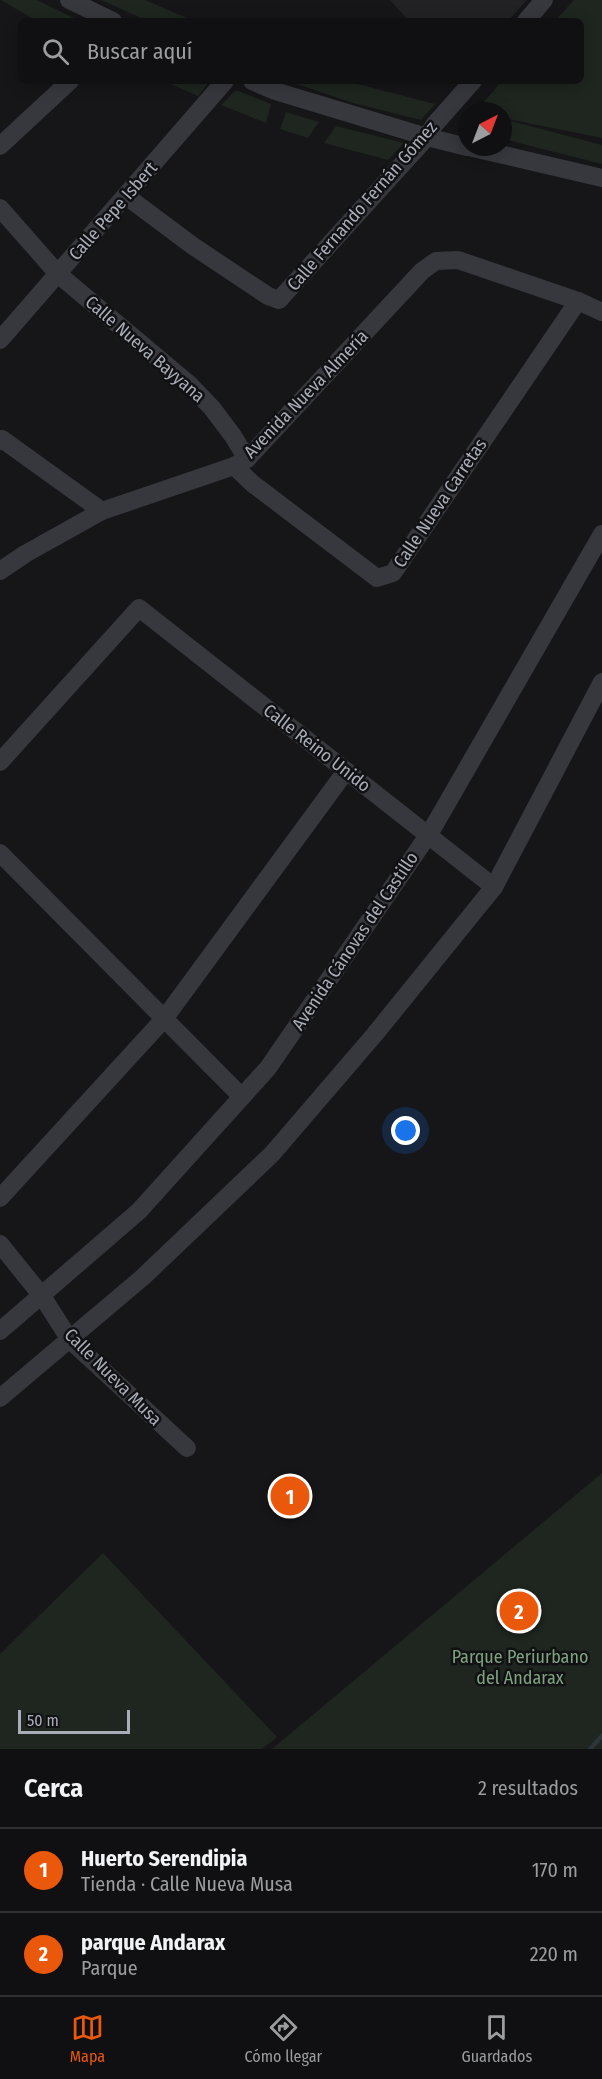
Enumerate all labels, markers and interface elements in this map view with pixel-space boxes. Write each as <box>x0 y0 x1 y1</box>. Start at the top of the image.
search box <box>18 18 584 84</box>
icon: search <box>39 35 72 68</box>
text: Buscar aquí <box>87 38 192 65</box>
north arrow <box>458 102 512 156</box>
street label: Calle Fernando Fernán Gómez <box>282 117 442 295</box>
street label: Calle Pepe Isbert <box>64 157 162 265</box>
street label: Calle Nueva Bayyana <box>81 291 209 407</box>
street label: Avenida Nueva Almería <box>239 325 373 463</box>
street label: Calle Nueva Carretas <box>389 434 492 572</box>
street label: Calle Reino Unido <box>259 699 375 797</box>
street label: Avenida Cánovas del Castillo <box>287 848 423 1034</box>
your location <box>391 1116 420 1145</box>
street label: Calle Nueva Musa <box>60 1324 166 1430</box>
pin: 1 <box>270 1474 310 1518</box>
pin: 2 <box>500 1588 538 1634</box>
park label: Parque Periurbano del Andarax <box>452 1646 588 1689</box>
scale bar <box>18 1707 130 1734</box>
text: 50 m <box>27 1711 59 1730</box>
text: Cerca <box>24 1773 83 1804</box>
text: 2 resultados <box>478 1776 578 1800</box>
text: Huerto Serendipia <box>81 1845 248 1872</box>
text: 1 <box>39 1858 48 1882</box>
text: 170 m <box>532 1858 578 1882</box>
text: Tienda · Calle Nueva Musa <box>81 1872 293 1896</box>
text: parque Andarax <box>81 1929 225 1956</box>
text: 2 <box>39 1942 48 1966</box>
text: 220 m <box>530 1942 578 1966</box>
text: Parque <box>81 1956 138 1980</box>
tab: Mapa <box>70 2011 105 2066</box>
tab: Cómo llegar <box>245 2011 322 2066</box>
tab: Guardados <box>462 2011 532 2066</box>

